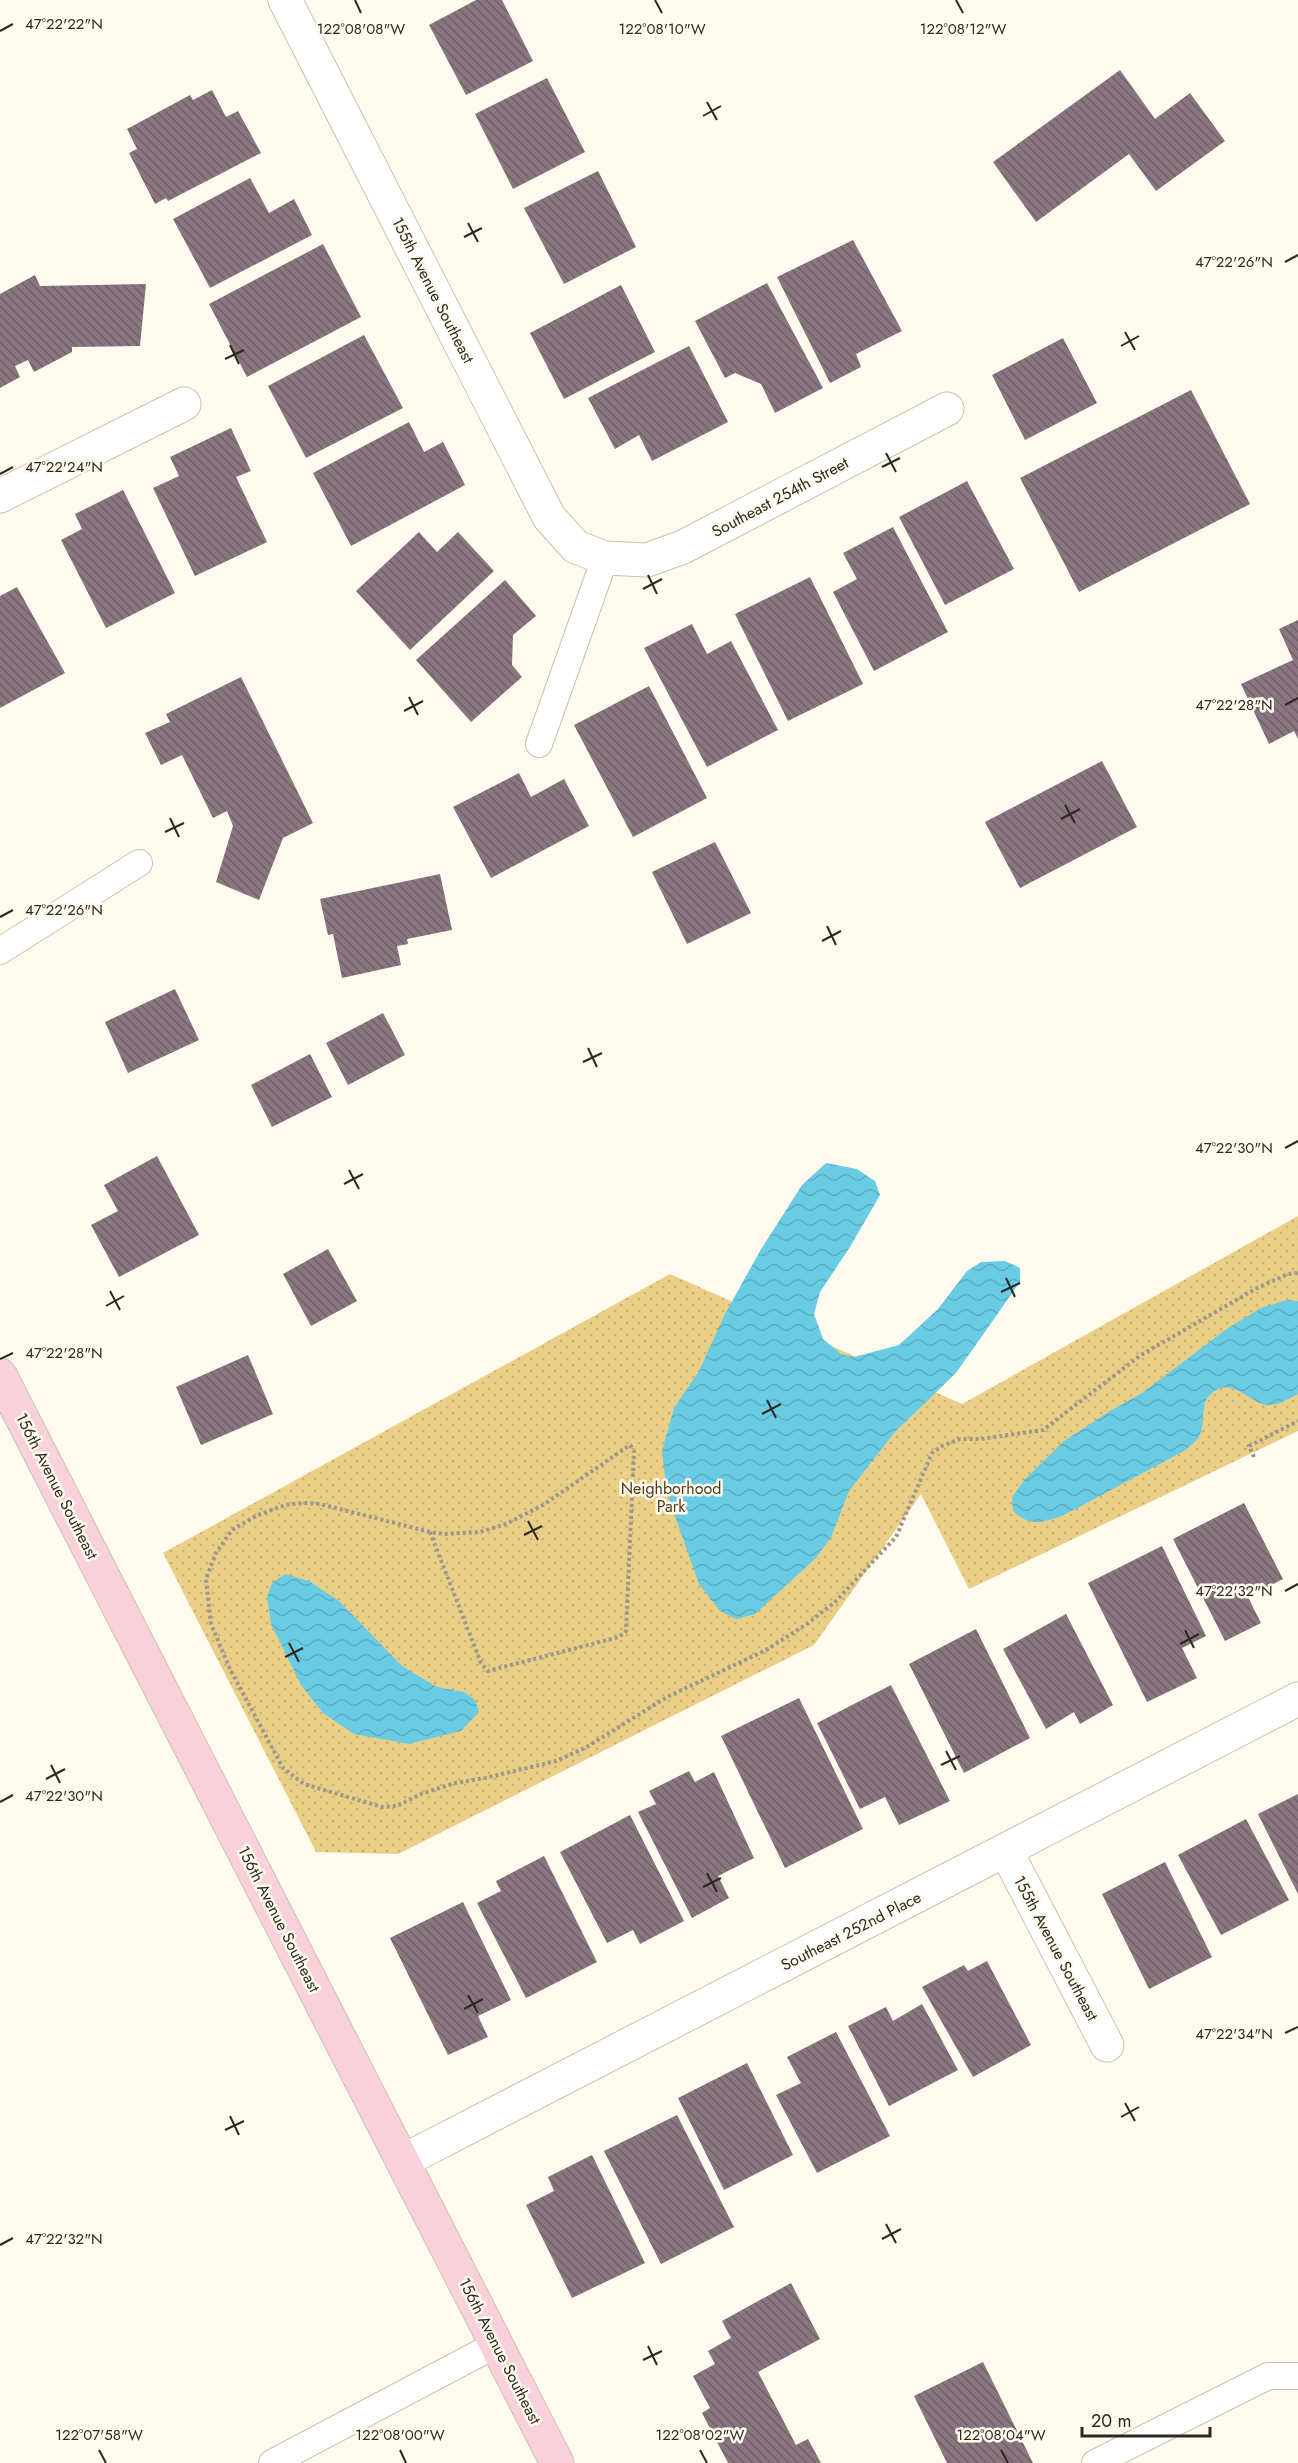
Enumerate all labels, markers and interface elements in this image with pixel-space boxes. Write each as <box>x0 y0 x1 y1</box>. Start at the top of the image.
text: 47°22'22"N <box>25 13 103 35</box>
text: 122°08'08"W <box>317 18 405 40</box>
text: 122°08'10"W <box>618 18 706 40</box>
text: 122°08'12"W <box>920 18 1006 40</box>
street label: 155th Avenue Southeast <box>386 213 480 367</box>
text: 47°22'26"N <box>1195 251 1273 273</box>
street label: Southeast 254th Street <box>708 451 853 543</box>
text: 47°22'24"N <box>25 456 103 478</box>
text: 47°22'28"N <box>1195 694 1273 716</box>
text: 47°22'26"N <box>25 899 103 921</box>
text: 47°22'30"N <box>1195 1137 1273 1159</box>
text: 47°22'28"N <box>25 1342 103 1364</box>
street label: 156th Avenue Southeast <box>10 1409 104 1563</box>
park label: Neighborhood Park <box>621 1477 721 1518</box>
text: 47°22'32"N <box>1195 1580 1273 1602</box>
text: 47°22'30"N <box>25 1785 103 1807</box>
street label: 156th Avenue Southeast <box>232 1842 326 1996</box>
street label: 155th Avenue Southeast <box>1008 1871 1104 2025</box>
street label: Southeast 252nd Place <box>777 1886 925 1976</box>
text: 47°22'34"N <box>1195 2023 1273 2045</box>
text: 47°22'32"N <box>25 2228 103 2250</box>
street label: 156th Avenue Southeast <box>453 2274 547 2428</box>
scale bar <box>1082 2400 1210 2438</box>
text: 20 m <box>1091 2408 1131 2434</box>
text: 122°07'58"W <box>55 2424 143 2446</box>
text: 122°08'00"W <box>355 2424 445 2446</box>
text: 122°08'02"W <box>656 2424 745 2446</box>
text: 122°08'04"W <box>956 2424 1046 2446</box>

